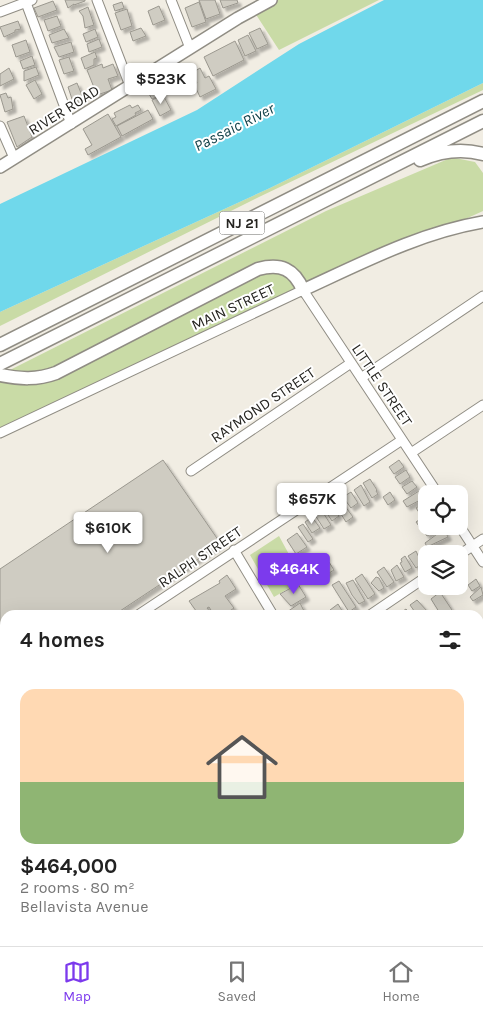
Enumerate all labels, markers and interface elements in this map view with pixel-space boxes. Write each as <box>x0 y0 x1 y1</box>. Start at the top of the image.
pin: $523K <box>126 62 196 105</box>
text: $523K <box>136 69 186 88</box>
street label: RIVER ROAD <box>25 81 103 139</box>
water label: Passaic River <box>191 98 278 155</box>
road number: NJ 21 <box>220 212 264 234</box>
street label: MAIN STREET <box>189 280 278 334</box>
street label: LITTLE STREET <box>348 340 416 430</box>
street label: RAYMOND STREET <box>207 363 319 447</box>
pin: $657K <box>277 482 347 525</box>
map controls <box>418 485 468 595</box>
button: locate <box>418 485 468 535</box>
text: $657K <box>288 489 336 508</box>
pin: $610K <box>73 512 143 554</box>
text: $610K <box>84 518 132 537</box>
street label: RALPH STREET <box>155 522 246 592</box>
button: layers <box>418 545 468 595</box>
pin: $464K <box>259 552 329 595</box>
text: $464K <box>269 559 319 578</box>
icon: filters <box>436 626 464 654</box>
text: 4 homes <box>20 628 105 652</box>
icon: home <box>197 722 287 812</box>
text: $464,000 <box>20 854 117 878</box>
text: 2 rooms · 80 m² <box>20 878 135 897</box>
text: Bellavista Avenue <box>20 897 148 916</box>
tab: Map <box>63 958 91 1005</box>
tab: Saved <box>217 958 256 1005</box>
tab: Home <box>383 958 420 1005</box>

